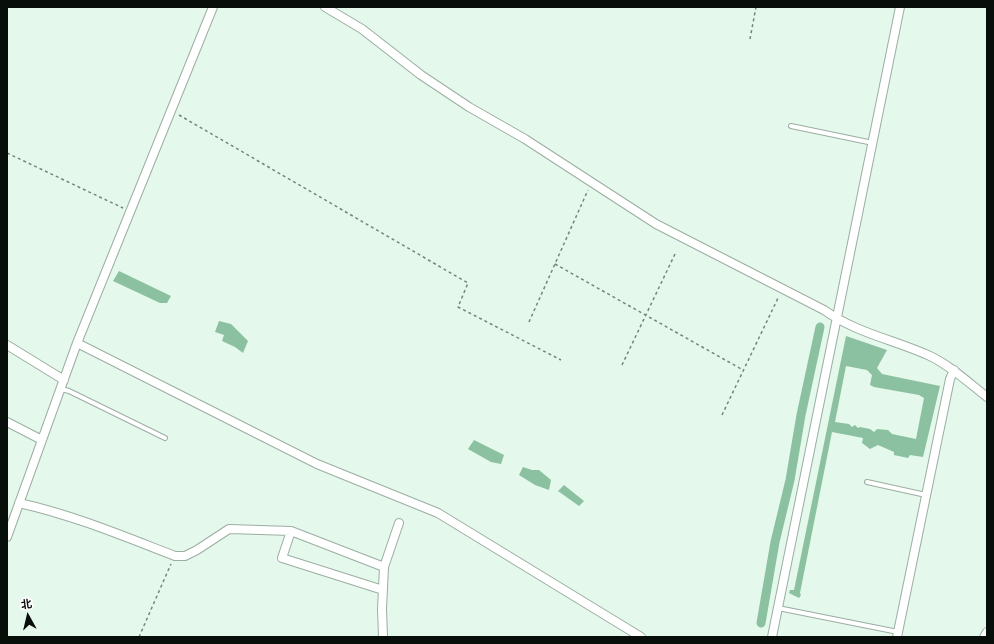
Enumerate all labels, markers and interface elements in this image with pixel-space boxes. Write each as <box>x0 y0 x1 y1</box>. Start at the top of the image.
text: 北 <box>20 595 33 612</box>
north arrow <box>8 596 48 636</box>

